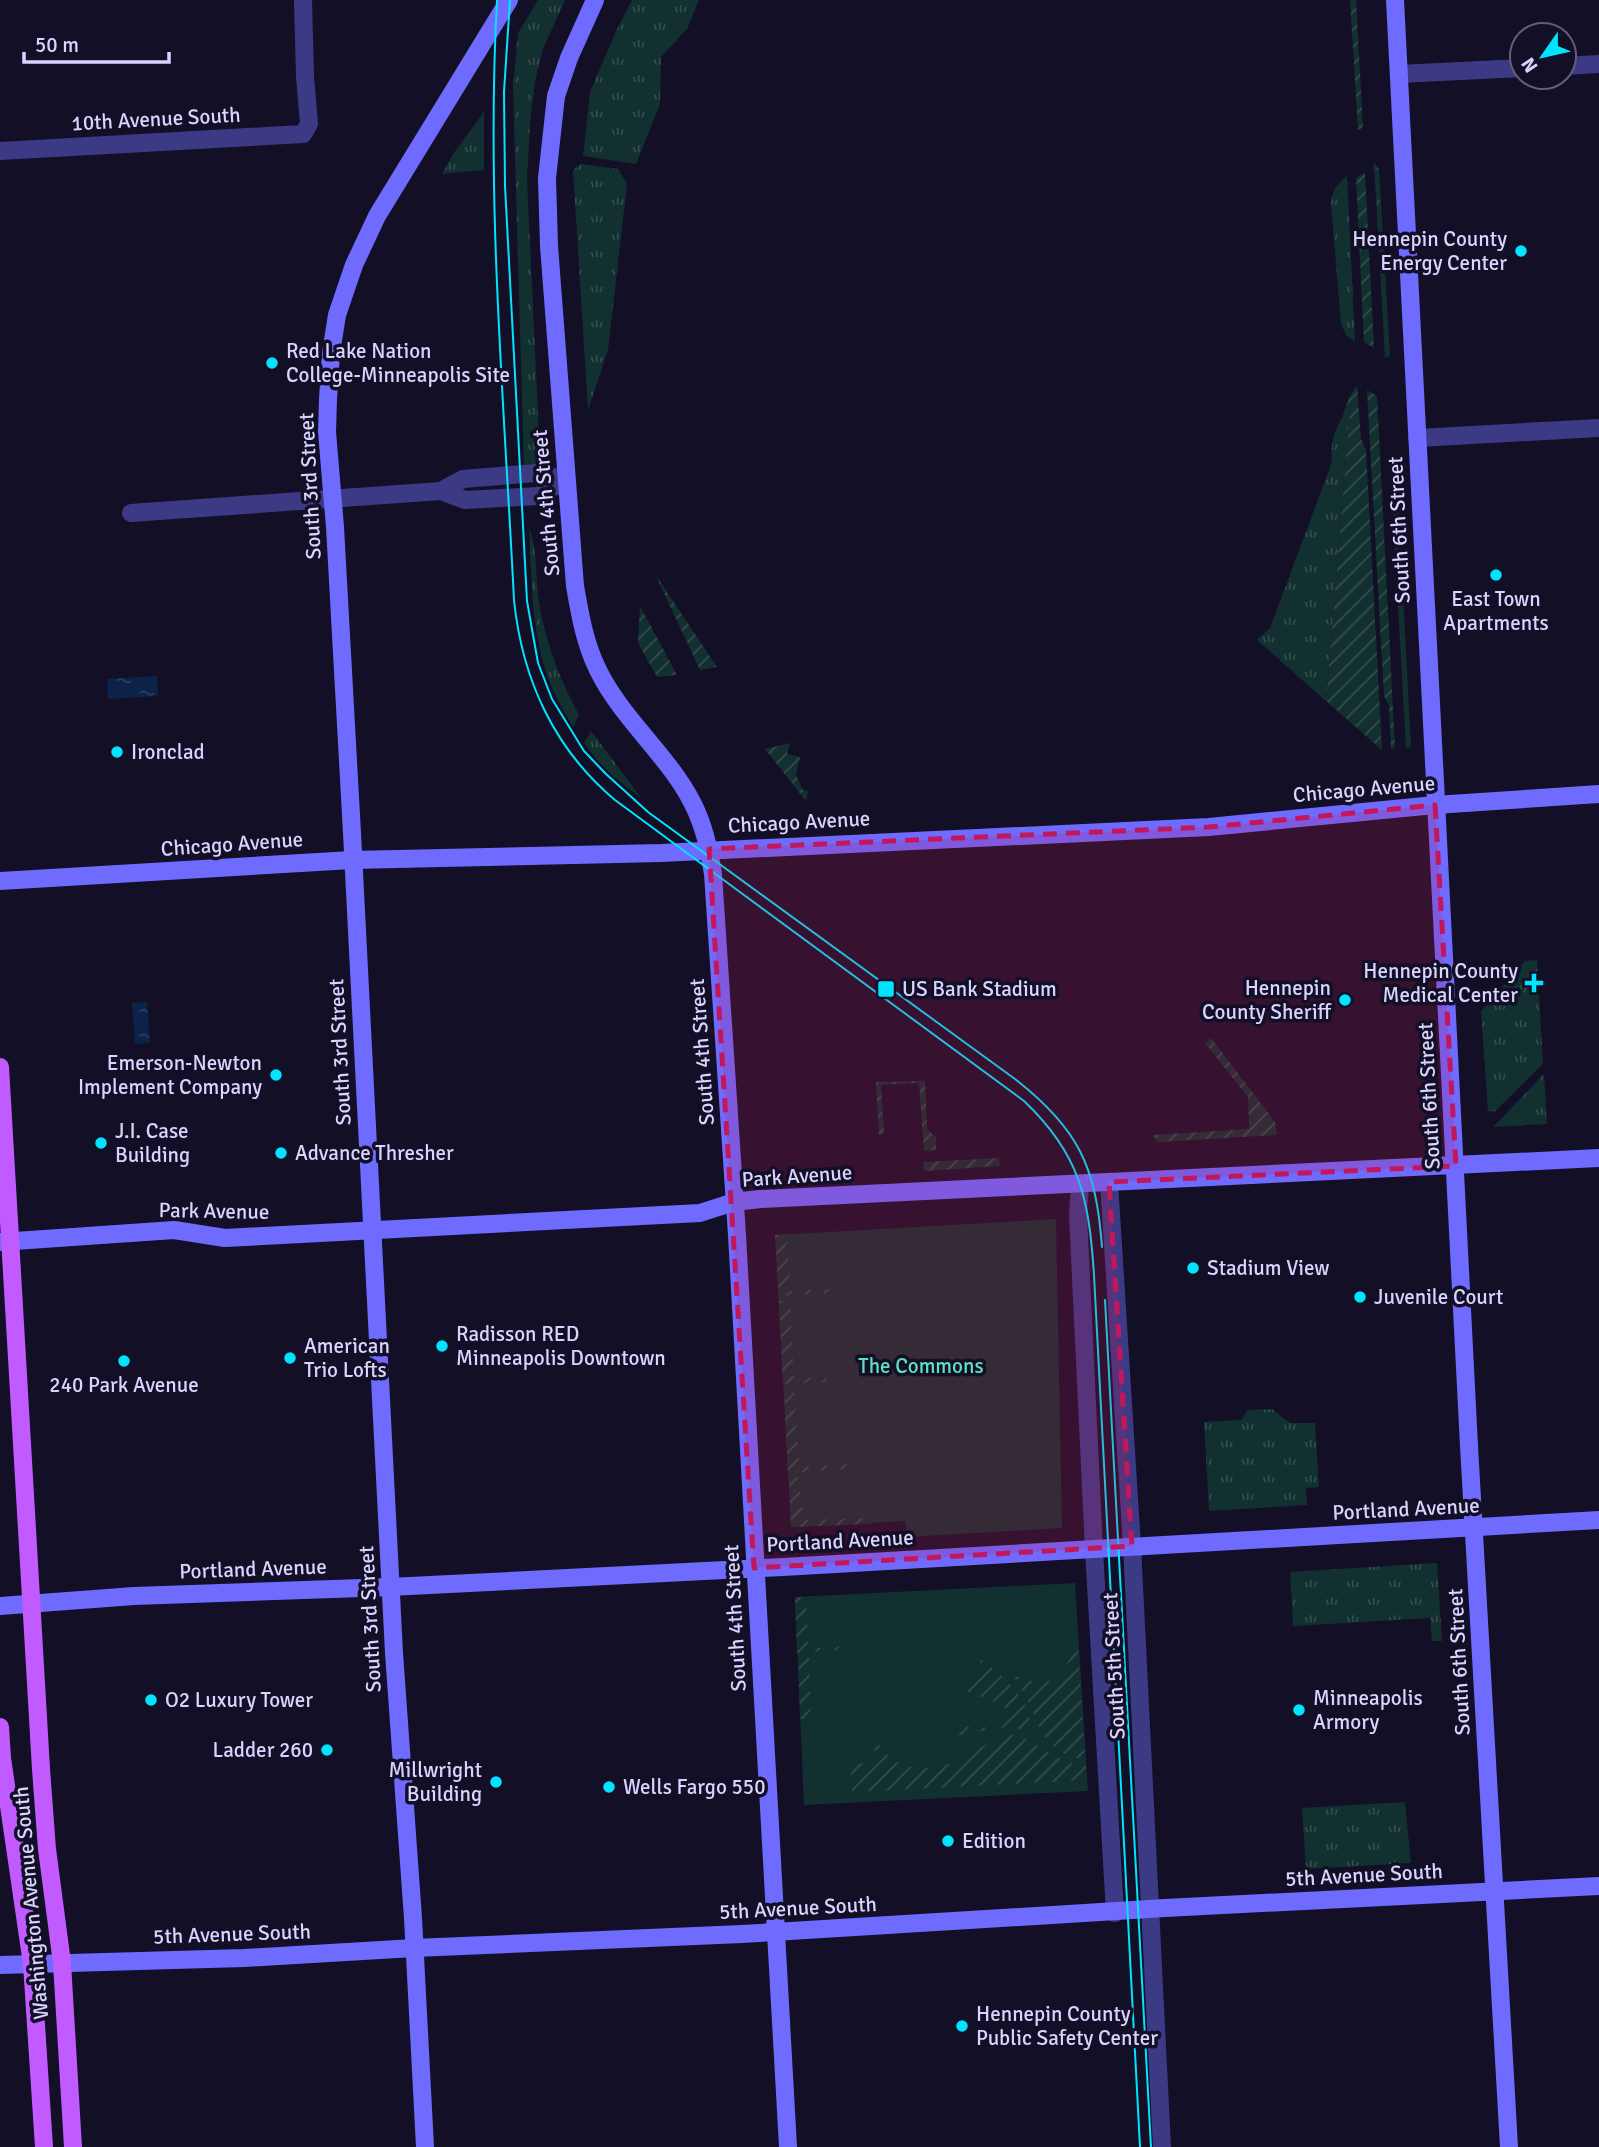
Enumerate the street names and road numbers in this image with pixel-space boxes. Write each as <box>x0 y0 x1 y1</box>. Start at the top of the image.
street label: 10th Avenue South <box>71 102 241 136</box>
street label: South 3rd Street <box>293 412 327 560</box>
street label: South 4th Street <box>527 429 565 577</box>
street label: South 6th Street <box>1382 456 1416 604</box>
street label: Chicago Avenue <box>1292 770 1436 808</box>
street label: Chicago Avenue <box>727 805 871 839</box>
street label: Chicago Avenue <box>160 826 304 862</box>
street label: South 3rd Street <box>323 978 357 1126</box>
street label: South 4th Street <box>684 978 720 1126</box>
street label: South 6th Street <box>1412 1022 1446 1170</box>
street label: Park Avenue <box>741 1159 853 1193</box>
street label: Park Avenue <box>158 1197 270 1225</box>
street label: Portland Avenue <box>1332 1492 1480 1526</box>
street label: Portland Avenue <box>766 1524 914 1558</box>
street label: South 4th Street <box>718 1544 752 1692</box>
street label: South 3rd Street <box>353 1545 387 1693</box>
street label: Portland Avenue <box>179 1553 327 1585</box>
street label: South 6th Street <box>1442 1588 1476 1736</box>
street label: South 5th Street <box>1097 1592 1131 1740</box>
street label: Washington Avenue South <box>8 1785 54 2021</box>
street label: 5th Avenue South <box>1284 1858 1444 1892</box>
street label: 5th Avenue South <box>718 1891 878 1925</box>
street label: 5th Avenue South <box>153 1918 311 1950</box>

